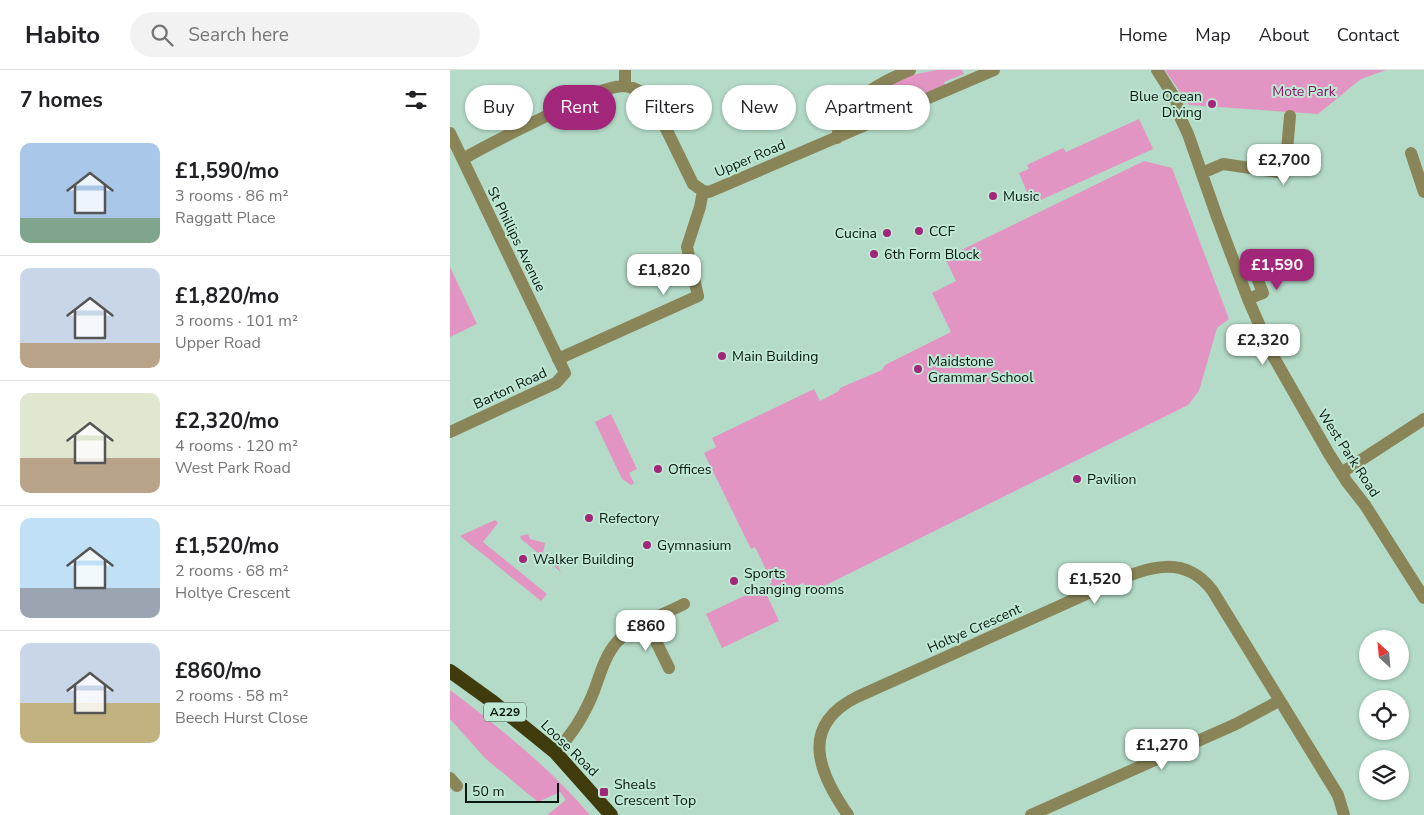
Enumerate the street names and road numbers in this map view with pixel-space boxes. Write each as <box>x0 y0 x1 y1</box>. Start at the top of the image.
street label: Upper Road <box>712 135 788 182</box>
street label: St Phillips Avenue <box>483 183 550 295</box>
street label: Barton Road <box>470 363 550 414</box>
street label: West Park Road <box>1313 406 1384 501</box>
street label: Holtye Crescent <box>924 599 1024 658</box>
road number: A229 <box>484 702 526 722</box>
street label: Loose Road <box>537 716 603 781</box>

